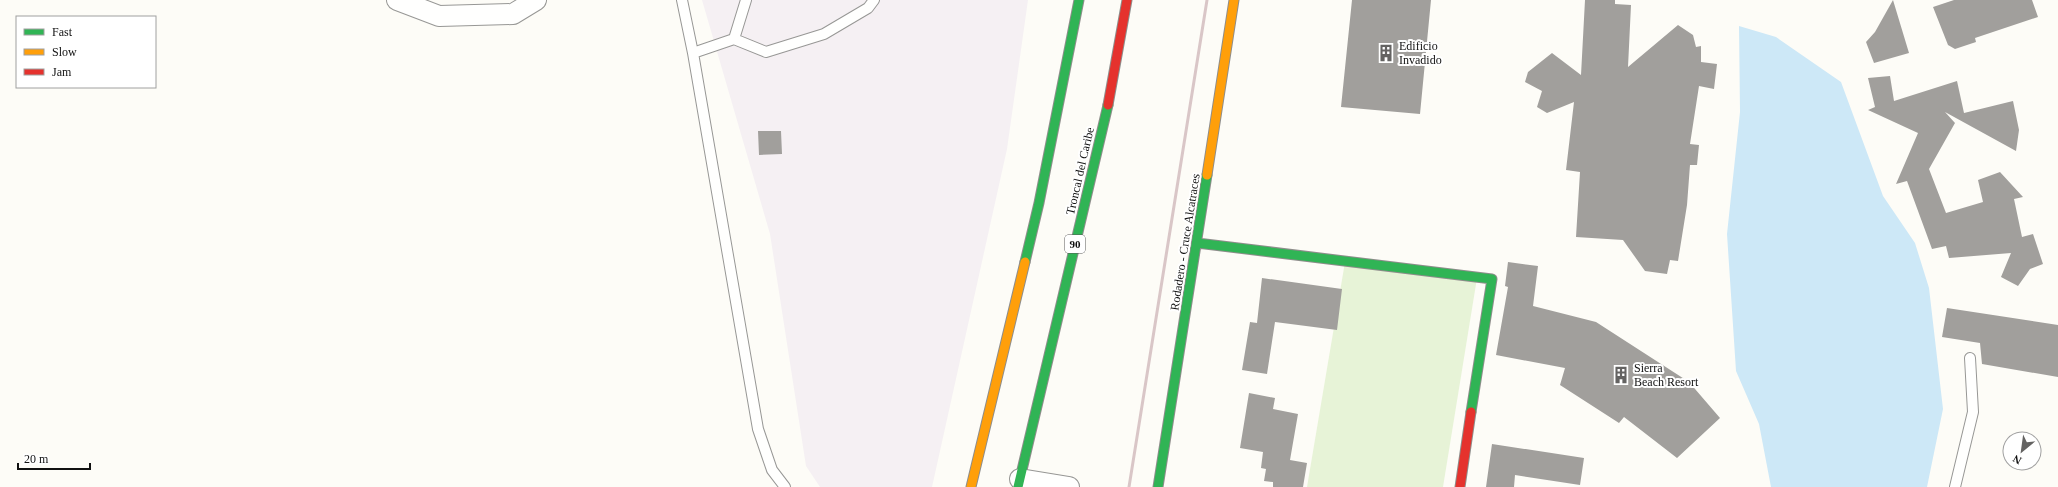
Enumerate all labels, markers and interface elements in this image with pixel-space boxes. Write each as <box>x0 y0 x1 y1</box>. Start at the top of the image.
legend <box>16 16 156 88</box>
text: Fast <box>52 25 73 39</box>
place label: Edificio Invadido <box>1399 39 1442 67</box>
building icon: Edificio Invadido <box>1376 43 1396 63</box>
text: Slow <box>52 45 77 59</box>
text: Jam <box>52 65 72 79</box>
street label: Troncal del Caribe <box>1063 126 1097 216</box>
street label: Rodadero - Cruce Alcatraces <box>1167 172 1203 311</box>
road number: 90 <box>1065 235 1085 253</box>
place label: Sierra Beach Resort <box>1634 361 1699 389</box>
building icon: Sierra Beach Resort <box>1611 365 1631 385</box>
north arrow <box>2002 431 2042 471</box>
scale bar <box>18 445 90 471</box>
text: 20 m <box>24 452 49 466</box>
text: N <box>2011 453 2024 467</box>

